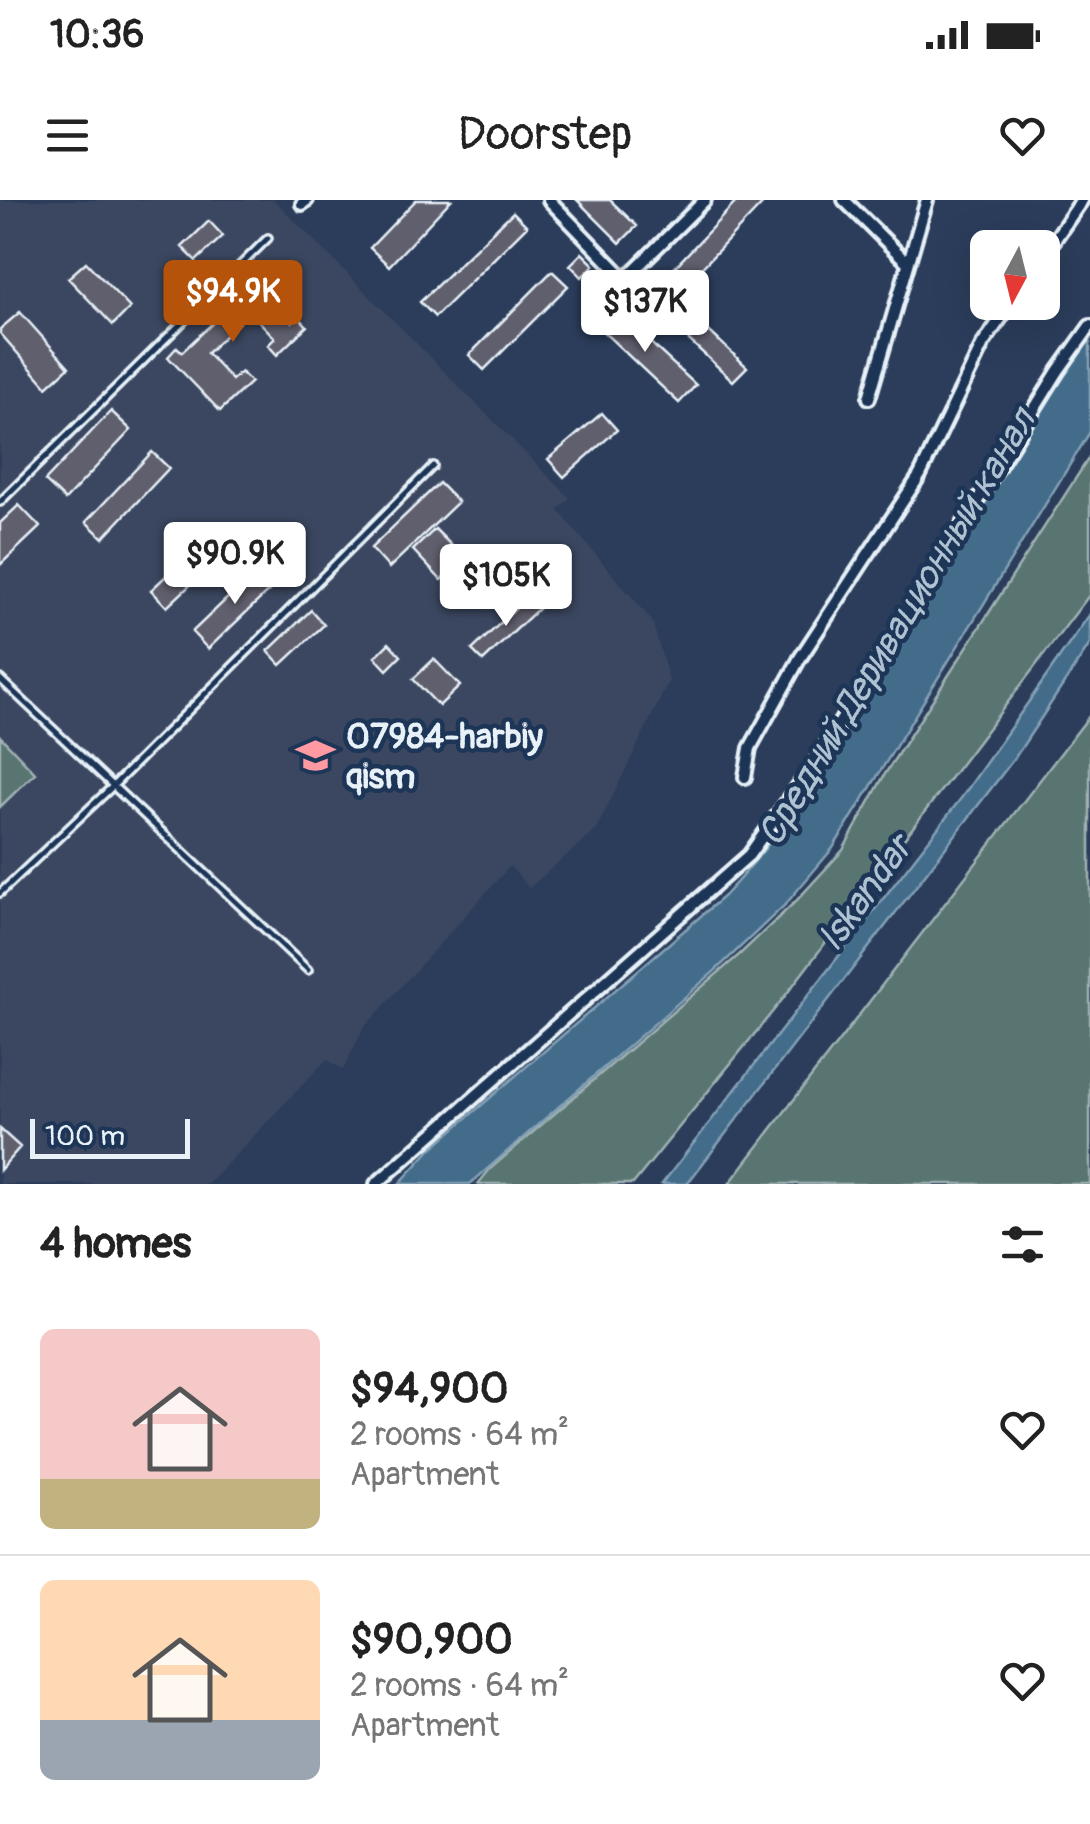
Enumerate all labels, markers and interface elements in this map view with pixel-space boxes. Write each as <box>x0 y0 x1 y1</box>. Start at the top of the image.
text: 10:36 <box>50 11 144 59</box>
text: Doorstep <box>458 107 632 163</box>
icon: menu <box>40 108 95 163</box>
icon: heart <box>995 108 1050 163</box>
north arrow <box>970 230 1060 320</box>
map controls <box>970 230 1060 320</box>
pin: $94.9K <box>152 260 314 345</box>
pin: $137K <box>575 270 715 355</box>
text: $94.9K <box>185 272 281 312</box>
text: $137K <box>603 282 687 322</box>
water label: Средний Деривационный канал <box>747 397 1048 855</box>
pin: $90.9K <box>154 522 316 607</box>
text: $90.9K <box>186 534 284 574</box>
pin: $105K <box>436 544 576 629</box>
text: $105K <box>462 556 550 596</box>
place label: 07984-harbiy qism <box>346 715 543 799</box>
school or university icon: 07984-harbiy qism <box>295 735 337 777</box>
water label: Iskandar <box>807 823 925 961</box>
scale bar <box>30 1114 190 1158</box>
text: 100 m <box>45 1119 125 1154</box>
icon: filters <box>995 1217 1050 1272</box>
text: 4 homes <box>40 1218 191 1270</box>
text: $94,900 <box>350 1363 508 1415</box>
icon: home <box>120 1369 240 1489</box>
icon: heart <box>995 1402 1050 1457</box>
text: 2 rooms · 64 m² <box>350 1415 569 1455</box>
text: Apartment <box>350 1455 499 1495</box>
text: $90,900 <box>350 1614 513 1666</box>
icon: home <box>120 1620 240 1740</box>
icon: heart <box>995 1653 1050 1708</box>
text: 2 rooms · 64 m² <box>350 1666 569 1706</box>
text: Apartment <box>350 1706 499 1746</box>

